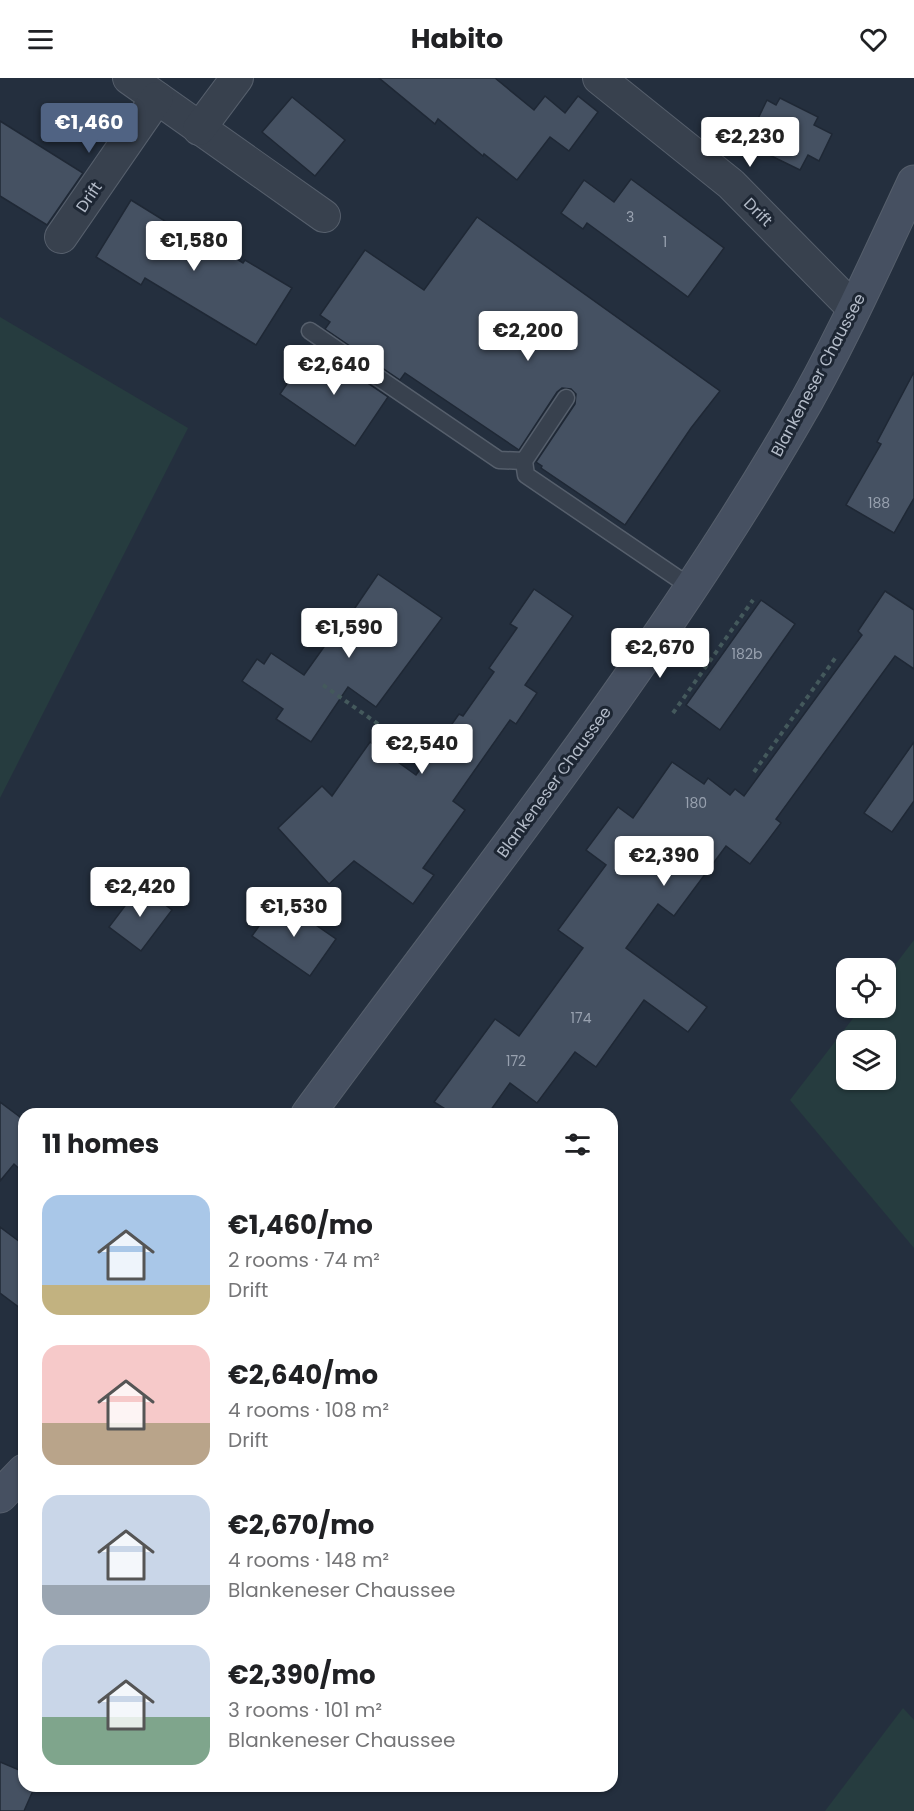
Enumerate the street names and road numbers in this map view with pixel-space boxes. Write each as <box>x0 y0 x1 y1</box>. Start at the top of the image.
street label: Drift <box>70 177 108 217</box>
street label: Drift <box>738 192 778 232</box>
street label: Blankeneser Chaussee <box>765 289 871 461</box>
street label: Blankeneser Chaussee <box>491 702 617 862</box>

